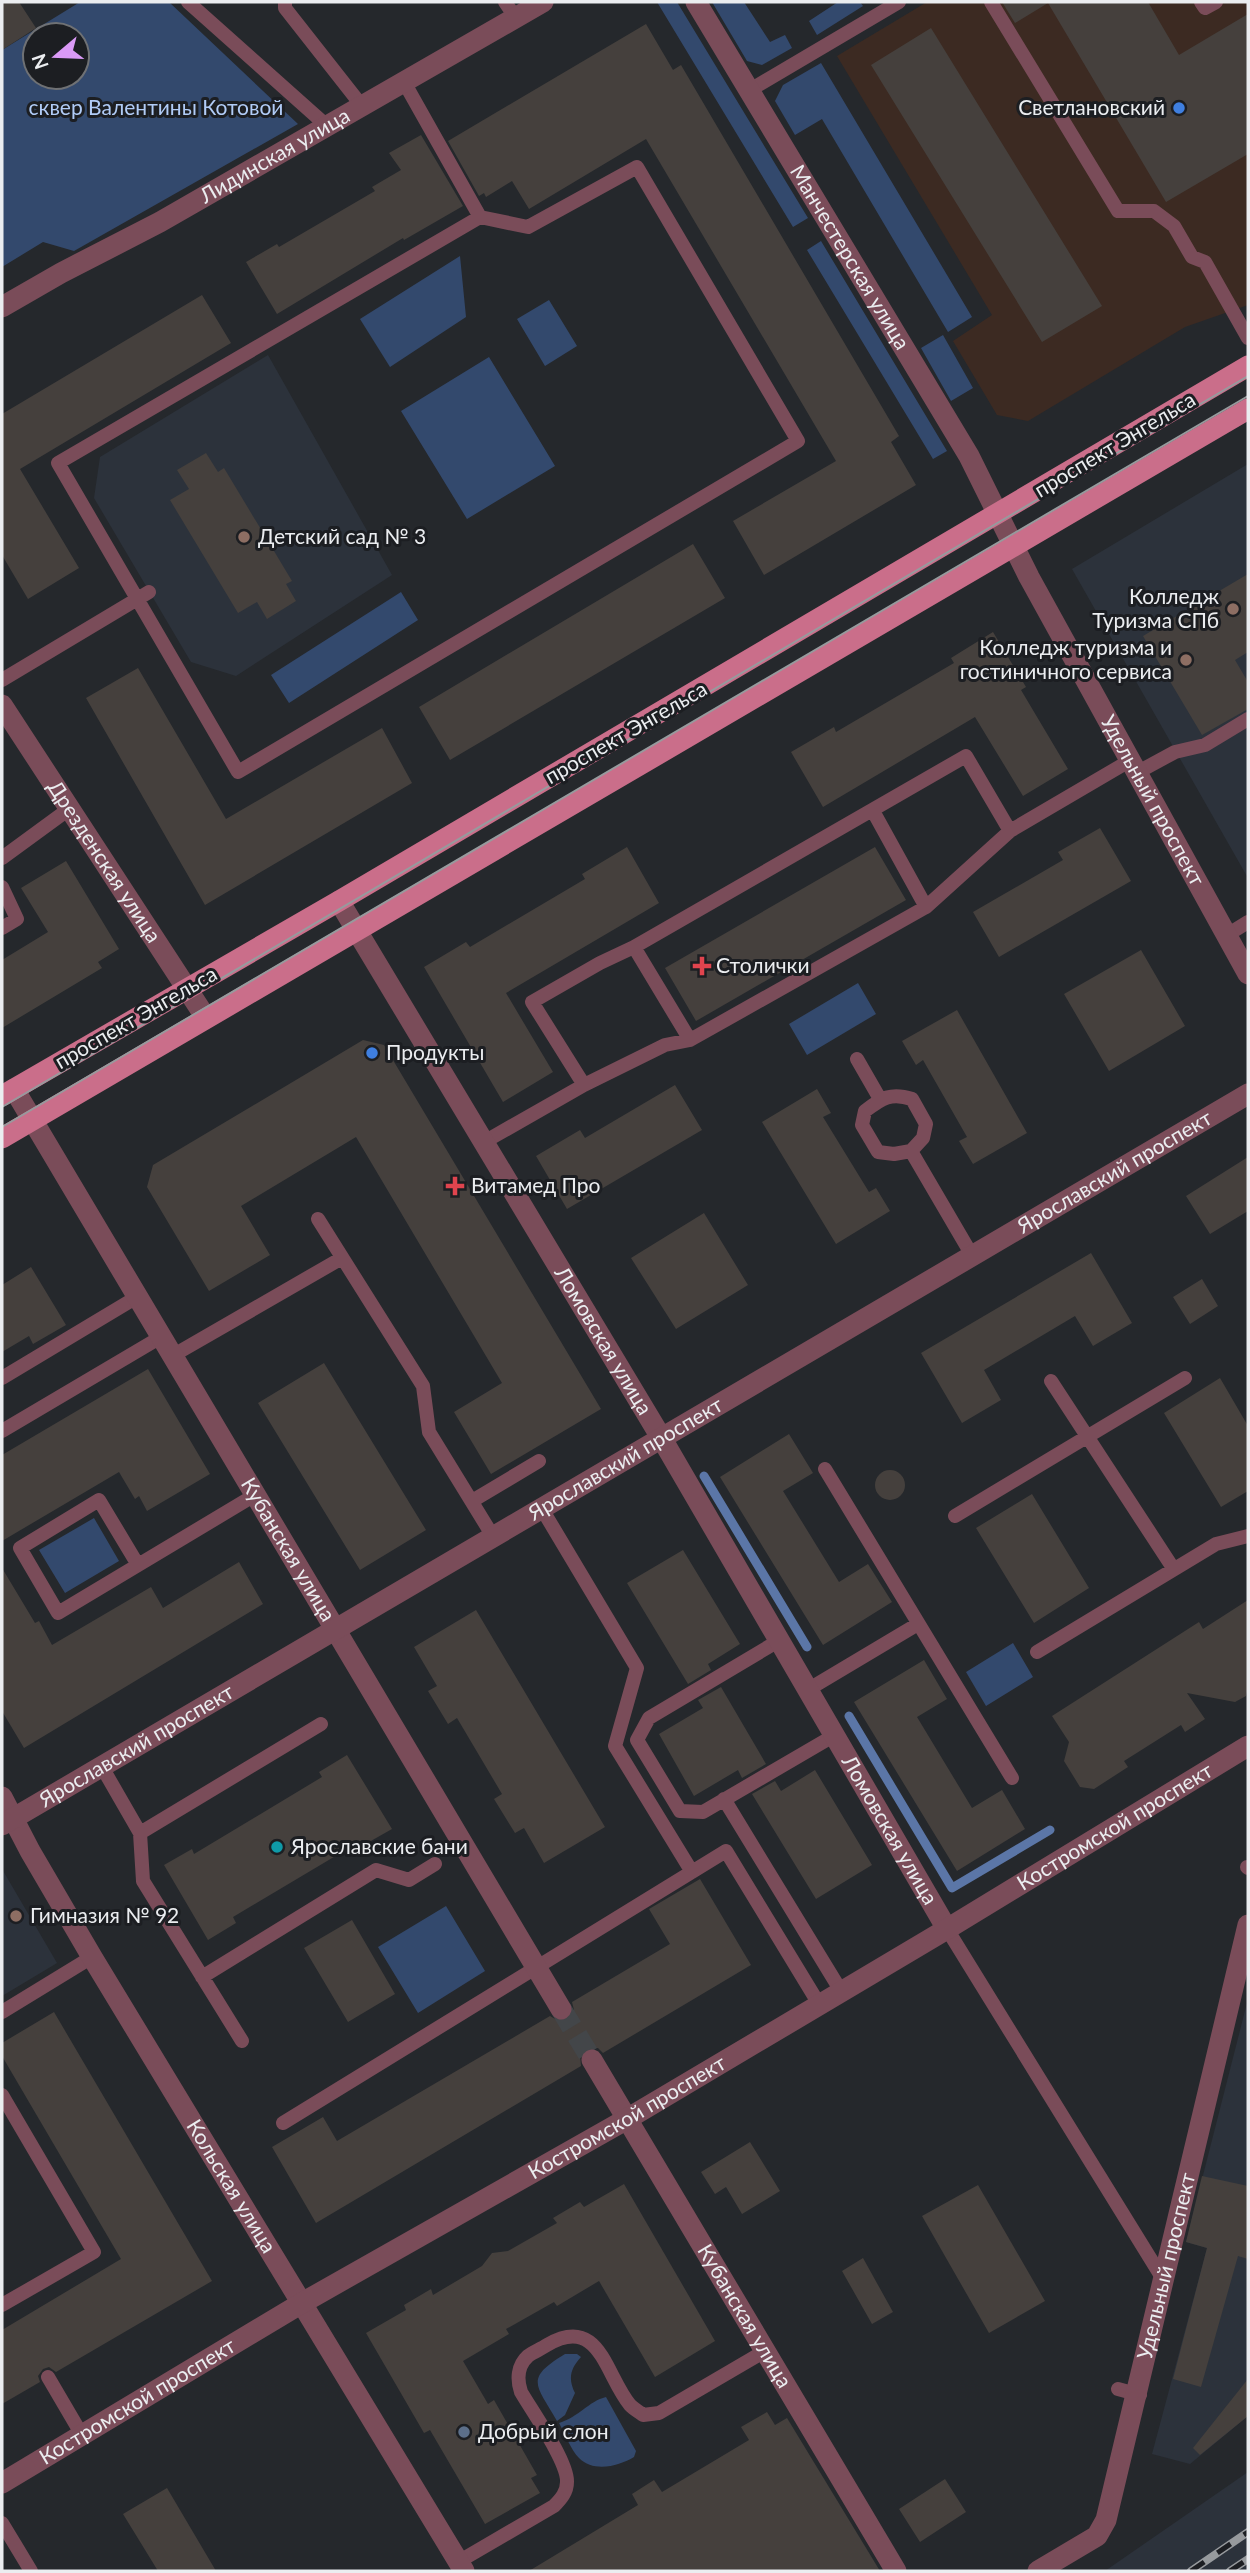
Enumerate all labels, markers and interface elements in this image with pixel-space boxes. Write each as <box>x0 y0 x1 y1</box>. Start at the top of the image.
north arrow <box>21 21 91 91</box>
text: N <box>26 51 53 72</box>
park label: сквер Валентины Котовой <box>29 94 283 119</box>
place label: Светлановский <box>1018 94 1165 119</box>
marker: Светлановский <box>1171 100 1187 116</box>
street label: Лидинская улица <box>194 102 353 208</box>
street label: Манчестерская улица <box>786 160 916 353</box>
street label: проспект Энгельса <box>1029 386 1199 502</box>
place label: Детский сад № 3 <box>258 523 426 548</box>
marker: Детский сад № 3 <box>236 529 252 545</box>
place label: Колледж Туризма СПб <box>1092 583 1219 632</box>
marker: Колледж Туризма СПб <box>1225 601 1241 617</box>
place label: Колледж туризма и гостиничного сервиса <box>960 634 1172 683</box>
marker: Колледж туризма и гостиничного сервиса <box>1178 652 1194 668</box>
street label: проспект Энгельса <box>540 675 711 788</box>
street label: Удельный проспект <box>1096 710 1211 890</box>
street label: Дрезденская улица <box>43 775 167 947</box>
place label: Столички <box>716 952 810 977</box>
marker: Столички <box>694 958 710 974</box>
street label: проспект Энгельса <box>50 960 221 1073</box>
place label: Продукты <box>386 1039 485 1064</box>
marker: Продукты <box>364 1045 380 1061</box>
street label: Ярославский проспект <box>1011 1104 1216 1238</box>
place label: Витамед Про <box>471 1172 601 1197</box>
marker: Витамед Про <box>445 1176 465 1196</box>
street label: Ломовская улица <box>550 1261 658 1419</box>
street label: Ярославский проспект <box>522 1391 727 1525</box>
street label: Кубанская улица <box>237 1473 342 1625</box>
street label: Ярославский проспект <box>33 1678 238 1812</box>
street label: Ломовская улица <box>837 1749 944 1909</box>
street label: Костромской проспект <box>1012 1757 1217 1895</box>
place label: Ярославские бани <box>290 1833 468 1858</box>
marker: Ярославские бани <box>269 1839 285 1855</box>
place label: Гимназия № 92 <box>30 1902 179 1927</box>
marker: Гимназия № 92 <box>8 1908 24 1924</box>
street label: Костромской проспект <box>523 2049 730 2183</box>
street label: Кольская улица <box>182 2114 282 2257</box>
street label: Удельный проспект <box>1131 2170 1200 2362</box>
street label: Кубанская улица <box>693 2239 798 2392</box>
street label: Костромской проспект <box>34 2332 240 2469</box>
place label: Добрый слон <box>478 2418 608 2443</box>
marker: Добрый слон <box>456 2424 472 2440</box>

